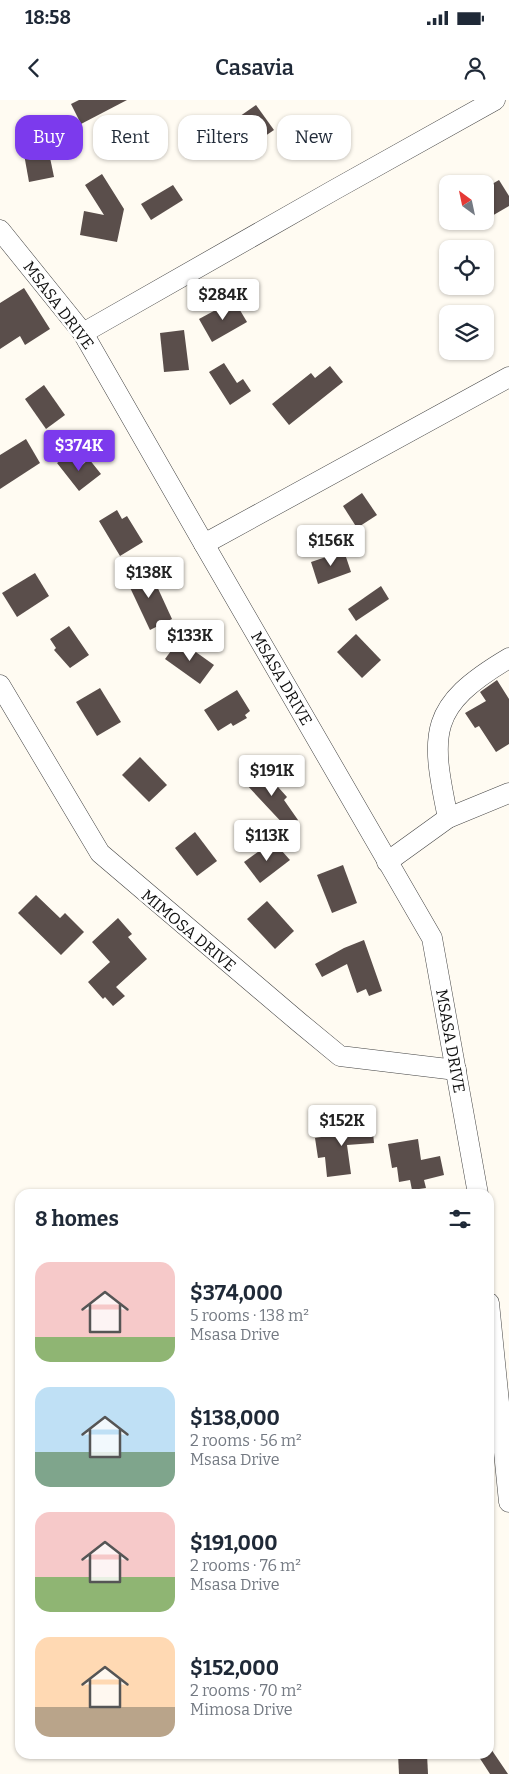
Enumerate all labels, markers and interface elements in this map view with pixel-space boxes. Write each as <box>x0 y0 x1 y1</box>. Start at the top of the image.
text: 18:58 <box>25 6 71 29</box>
icon: back <box>20 54 48 82</box>
text: Casavia <box>215 54 294 81</box>
icon: person <box>461 54 489 82</box>
chip: Buy <box>15 115 83 160</box>
chip: Rent <box>93 115 168 160</box>
chip: Filters <box>178 115 267 160</box>
chip: New <box>277 115 351 160</box>
north arrow <box>439 175 494 230</box>
map controls <box>439 175 494 360</box>
button: locate <box>439 240 494 295</box>
street label: MSASA DRIVE <box>19 258 98 353</box>
pin: $284K <box>188 278 258 321</box>
text: $284K <box>198 285 248 304</box>
button: layers <box>439 305 494 360</box>
pin: $374K <box>44 430 114 472</box>
text: $374K <box>55 436 103 455</box>
pin: $156K <box>296 524 366 567</box>
text: $156K <box>308 531 354 550</box>
pin: $138K <box>114 556 184 599</box>
text: $138K <box>126 563 172 582</box>
pin: $133K <box>155 620 225 662</box>
text: $133K <box>167 626 213 645</box>
street label: MSASA DRIVE <box>247 628 316 729</box>
pin: $191K <box>237 754 307 797</box>
text: $191K <box>250 761 294 780</box>
pin: $113K <box>232 820 302 862</box>
text: $113K <box>245 826 289 845</box>
street label: MIMOSA DRIVE <box>138 885 240 975</box>
street label: MSASA DRIVE <box>432 988 469 1095</box>
pin: $152K <box>307 1104 377 1147</box>
text: $152K <box>319 1111 365 1130</box>
icon: filters <box>446 1205 474 1233</box>
text: 8 homes <box>35 1206 119 1232</box>
text: $374,000 <box>190 1280 283 1306</box>
icon: home <box>75 1282 135 1342</box>
text: 5 rooms · 138 m² <box>190 1306 309 1325</box>
text: Msasa Drive <box>190 1325 279 1344</box>
text: $138,000 <box>190 1405 280 1431</box>
icon: home <box>75 1407 135 1467</box>
text: 2 rooms · 56 m² <box>190 1431 302 1450</box>
text: Msasa Drive <box>190 1450 279 1469</box>
text: $191,000 <box>190 1530 278 1556</box>
icon: home <box>75 1532 135 1592</box>
text: 2 rooms · 76 m² <box>190 1556 301 1575</box>
text: Msasa Drive <box>190 1575 279 1594</box>
text: $152,000 <box>190 1655 279 1681</box>
icon: home <box>75 1657 135 1717</box>
text: 2 rooms · 70 m² <box>190 1681 302 1700</box>
text: Mimosa Drive <box>190 1700 293 1719</box>

